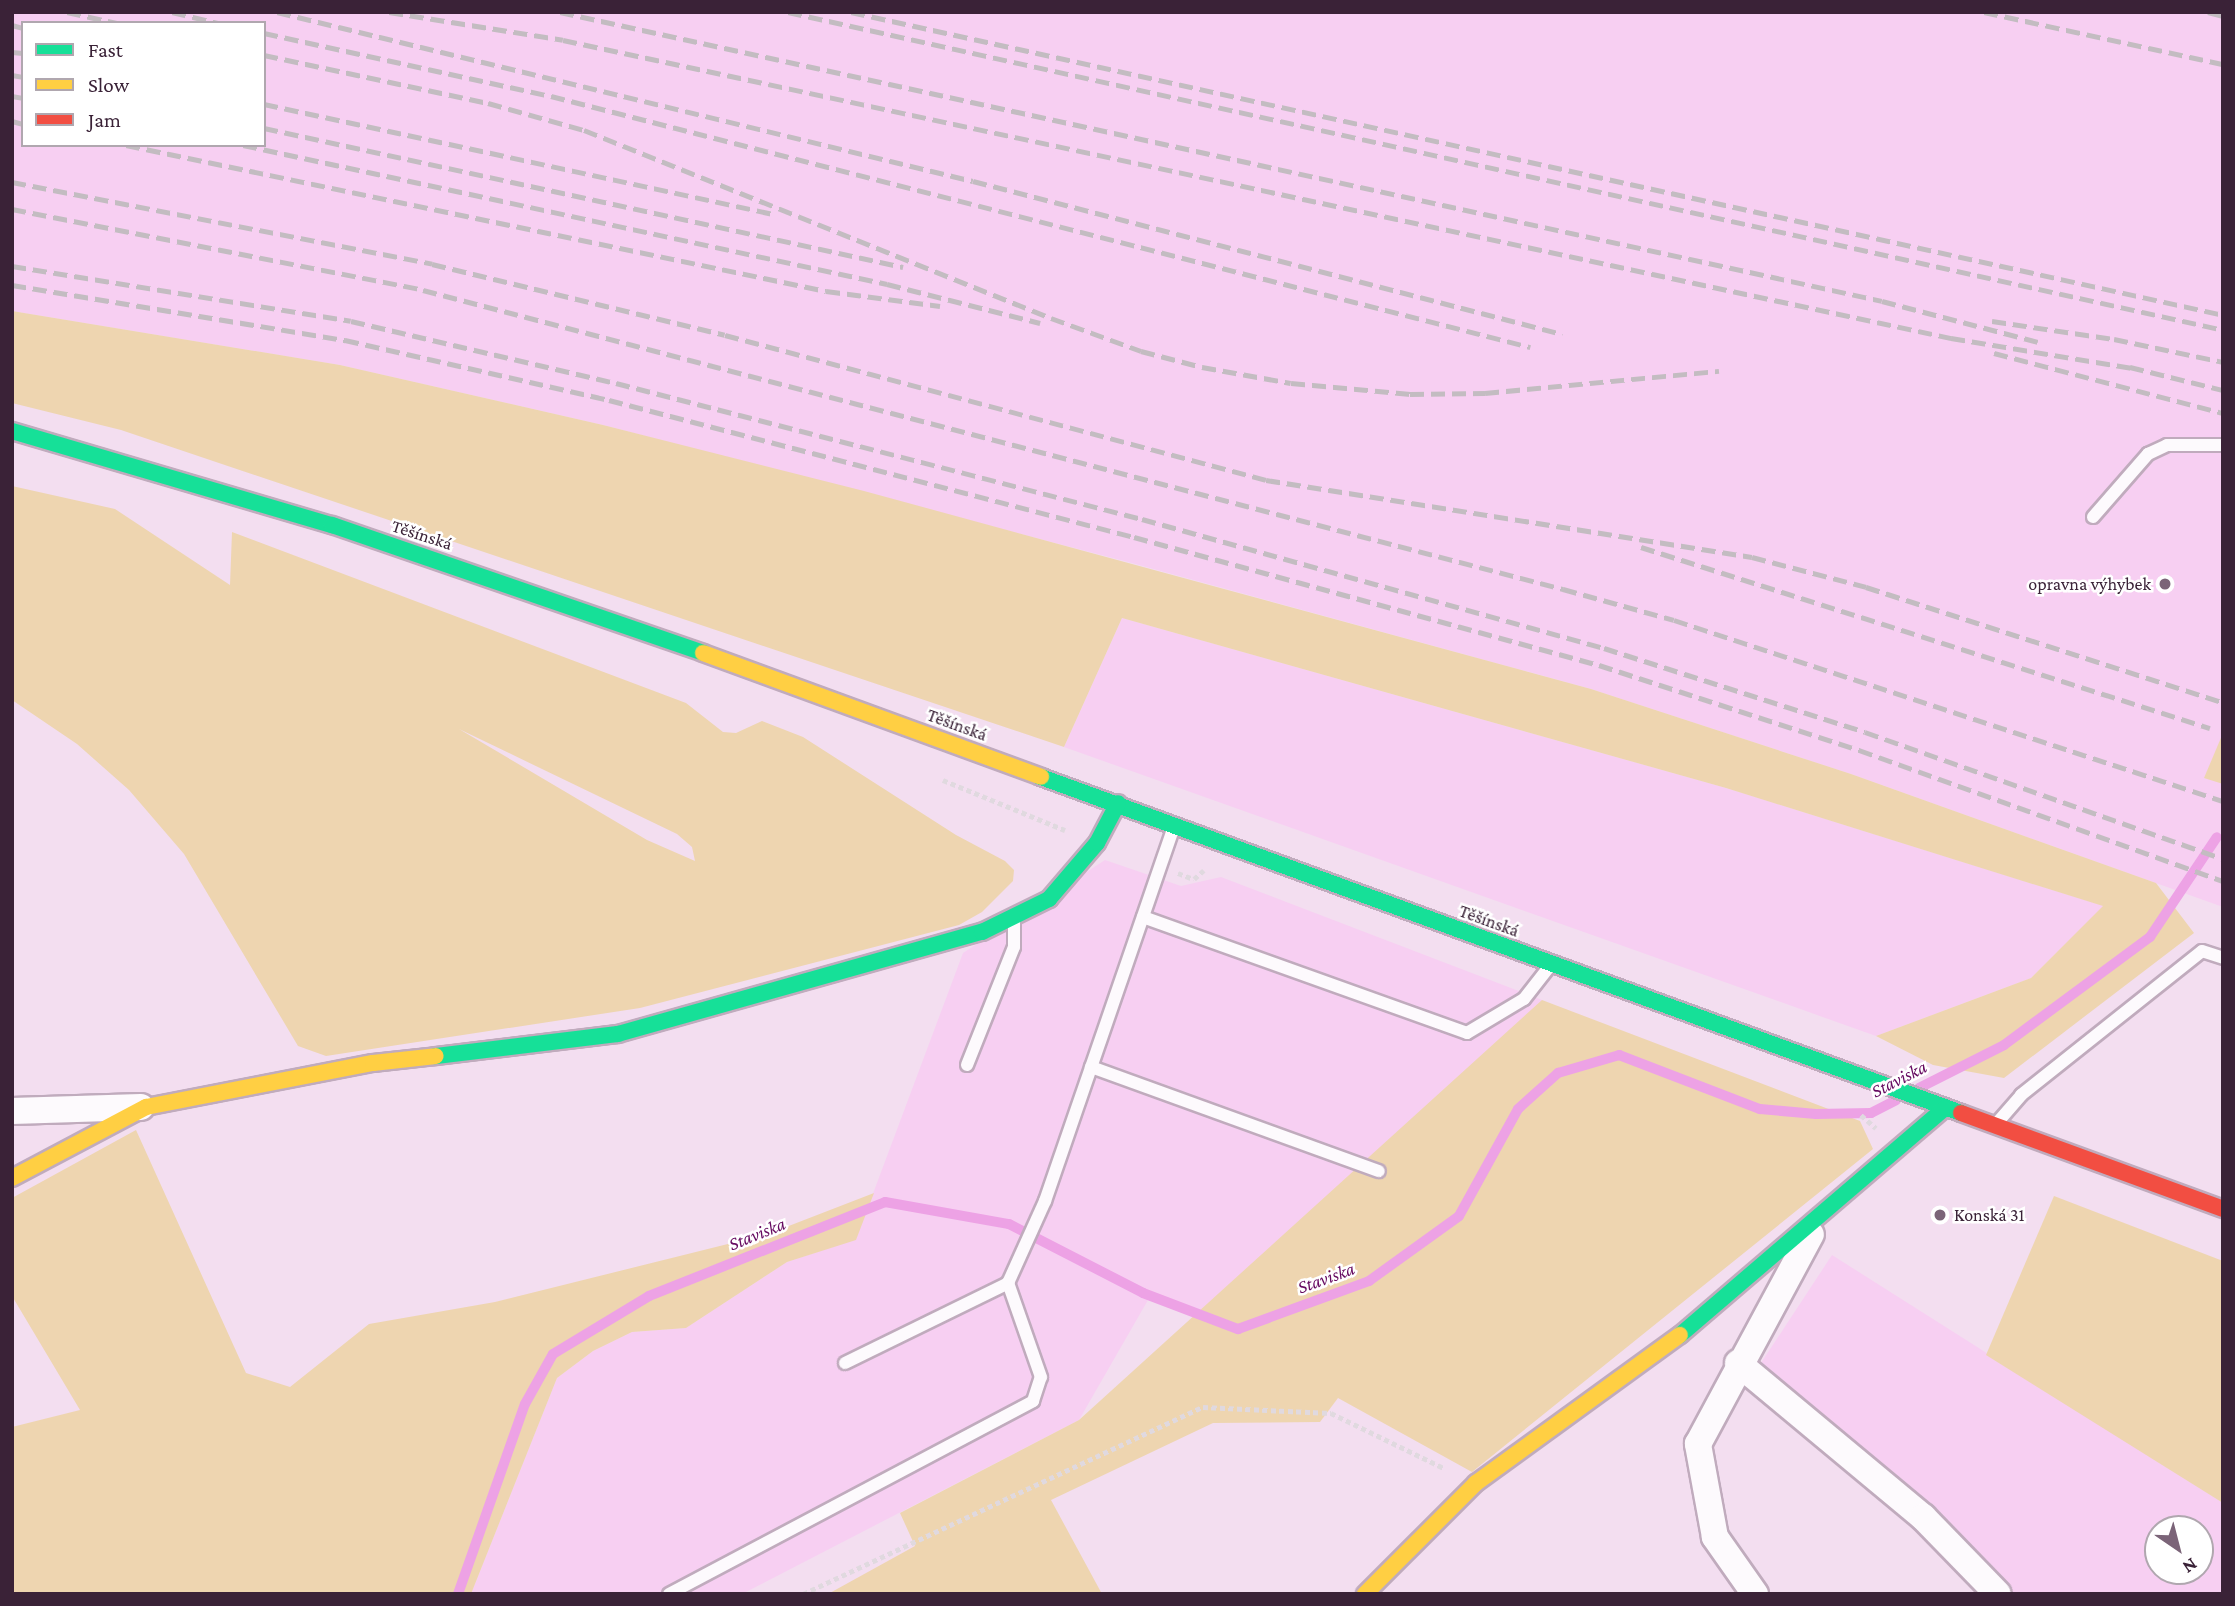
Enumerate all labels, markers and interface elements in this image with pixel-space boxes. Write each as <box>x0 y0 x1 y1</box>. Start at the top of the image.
legend <box>21 21 266 147</box>
text: Fast <box>88 38 123 62</box>
text: Slow <box>88 73 129 97</box>
text: Jam <box>88 108 121 132</box>
street label: Těšínská <box>389 515 455 555</box>
place label: opravna výhybek <box>2028 573 2151 595</box>
marker: opravna výhybek <box>2157 576 2173 592</box>
street label: Těšínská <box>924 704 990 746</box>
street label: Těšínská <box>1456 900 1522 942</box>
water label: Staviska <box>1867 1055 1931 1103</box>
place label: Konská 31 <box>1954 1204 2025 1226</box>
marker: Konská 31 <box>1932 1207 1948 1223</box>
water label: Staviska <box>725 1212 789 1256</box>
water label: Staviska <box>1294 1257 1358 1299</box>
north arrow <box>2144 1515 2214 1585</box>
text: N <box>2179 1554 2202 1578</box>

